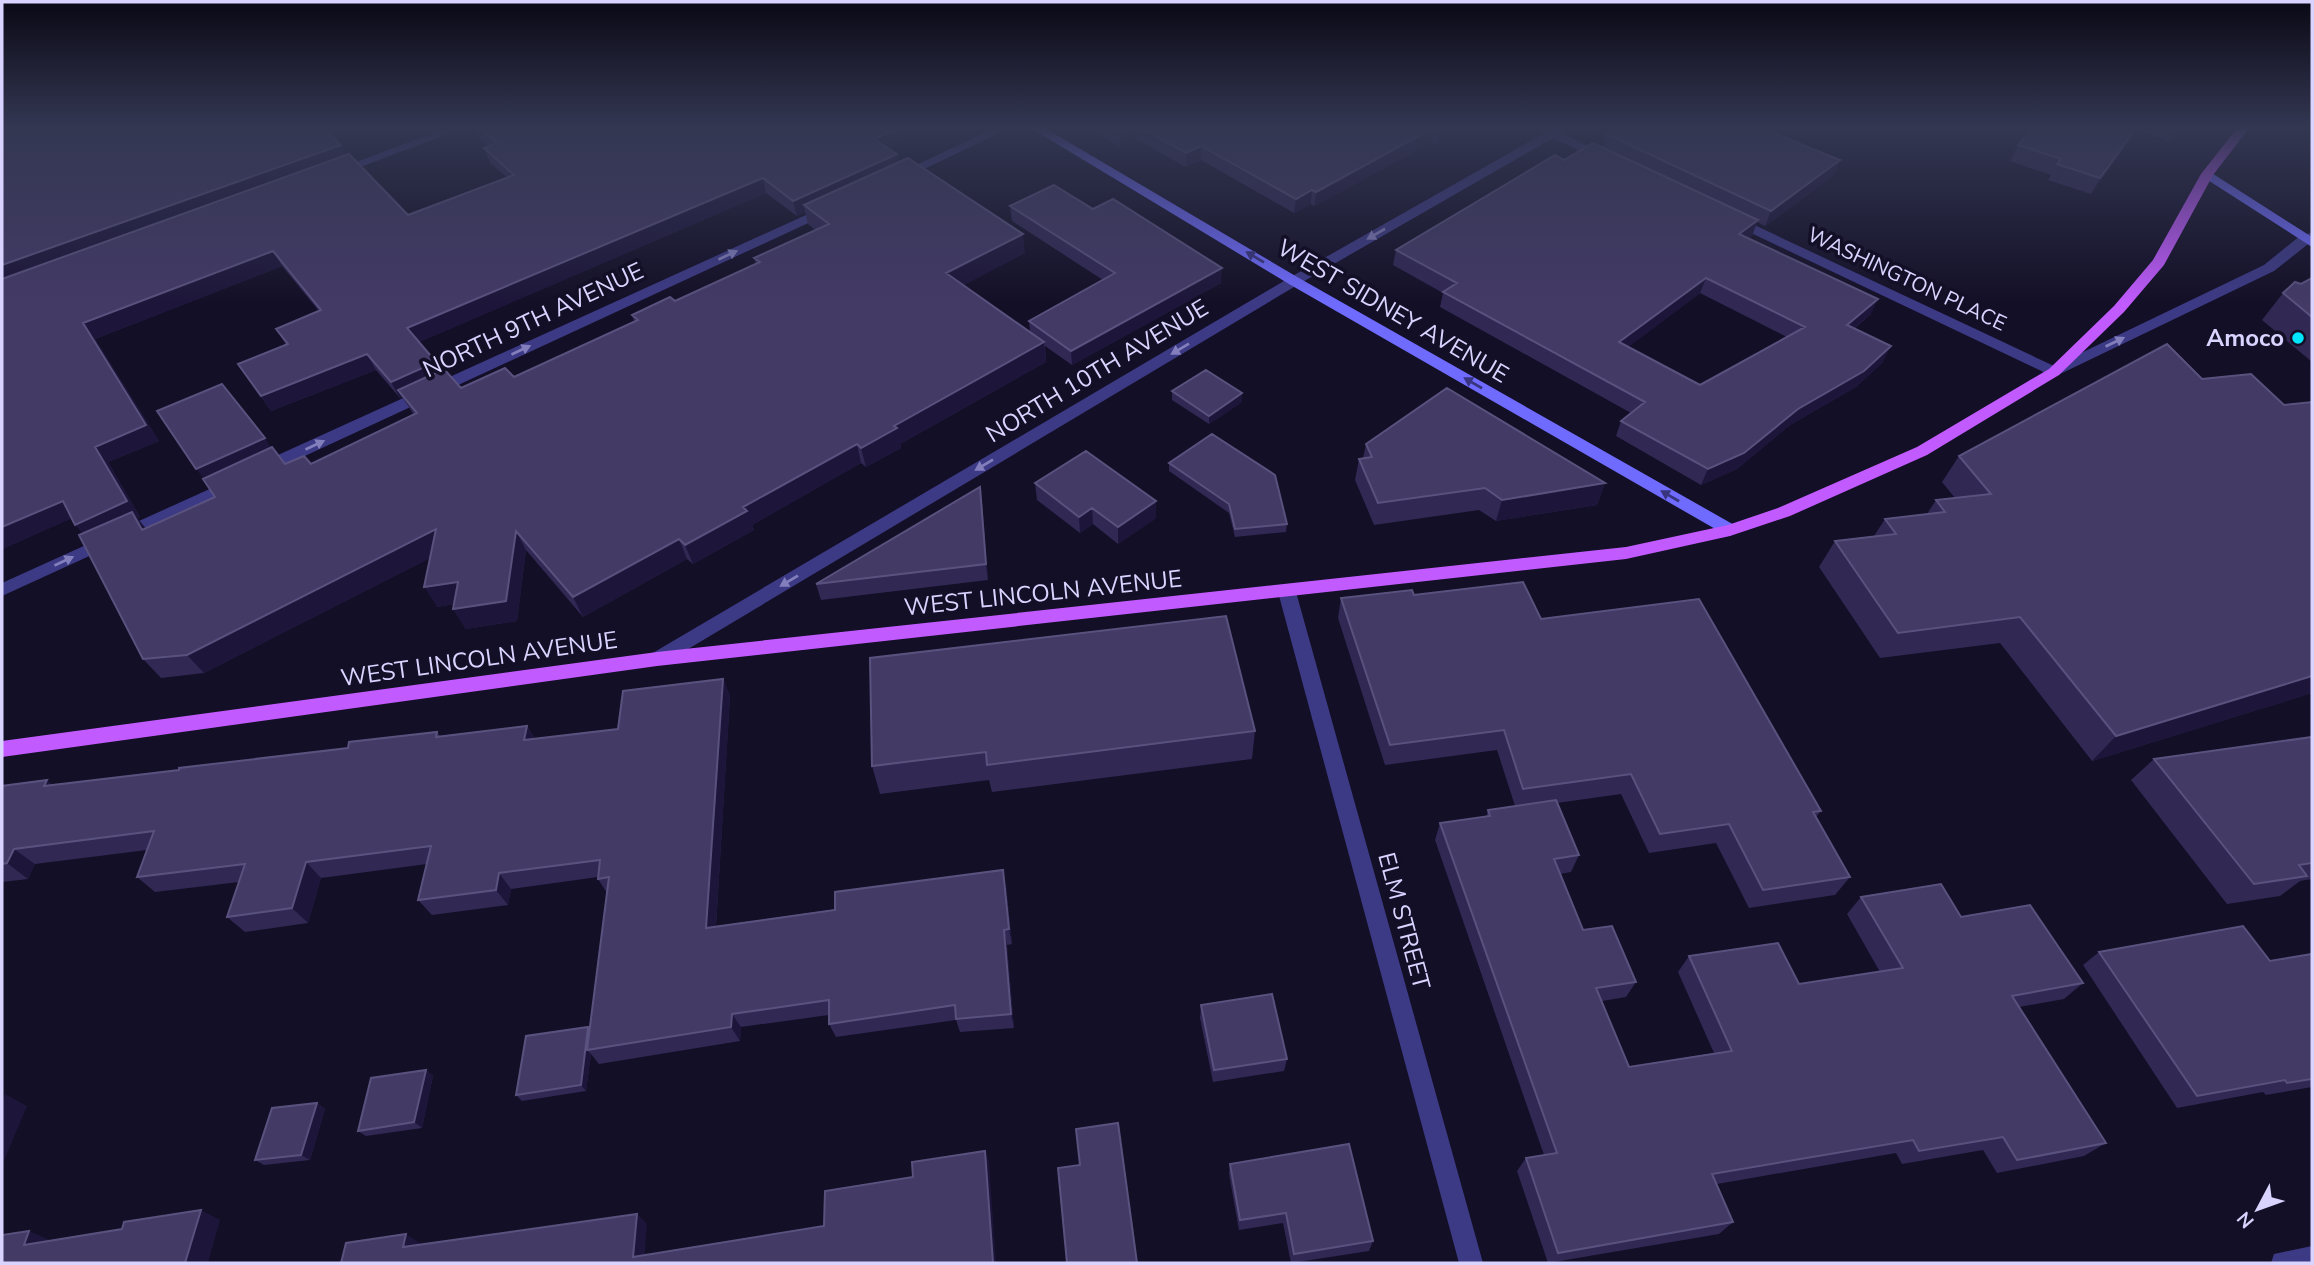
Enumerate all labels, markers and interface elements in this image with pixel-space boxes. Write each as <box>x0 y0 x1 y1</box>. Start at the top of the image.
street label: WASHINGTON PLACE <box>1803 221 2011 337</box>
one-way arrow <box>1367 228 1386 240</box>
street label: WEST SIDNEY AVENUE <box>1272 232 1514 390</box>
one-way arrow <box>718 249 738 261</box>
one-way arrow <box>1245 251 1264 263</box>
street label: NORTH 9TH AVENUE <box>418 255 648 385</box>
street label: NORTH 10TH AVENUE <box>980 292 1214 450</box>
place label: Amoco <box>2206 322 2284 354</box>
marker: Amoco <box>2290 330 2306 346</box>
one-way arrow <box>2105 336 2125 348</box>
one-way arrow <box>1170 342 1189 355</box>
one-way arrow <box>511 344 532 355</box>
one-way arrow <box>1463 377 1482 389</box>
one-way arrow <box>305 439 325 451</box>
one-way arrow <box>975 458 994 471</box>
one-way arrow <box>1661 490 1680 502</box>
one-way arrow <box>54 555 74 567</box>
street label: WEST LINCOLN AVENUE <box>903 563 1183 623</box>
one-way arrow <box>779 574 798 587</box>
street label: WEST LINCOLN AVENUE <box>339 624 619 694</box>
street label: ELM STREET <box>1370 849 1438 994</box>
north arrow <box>2223 1174 2293 1244</box>
text: N <box>2231 1206 2260 1233</box>

